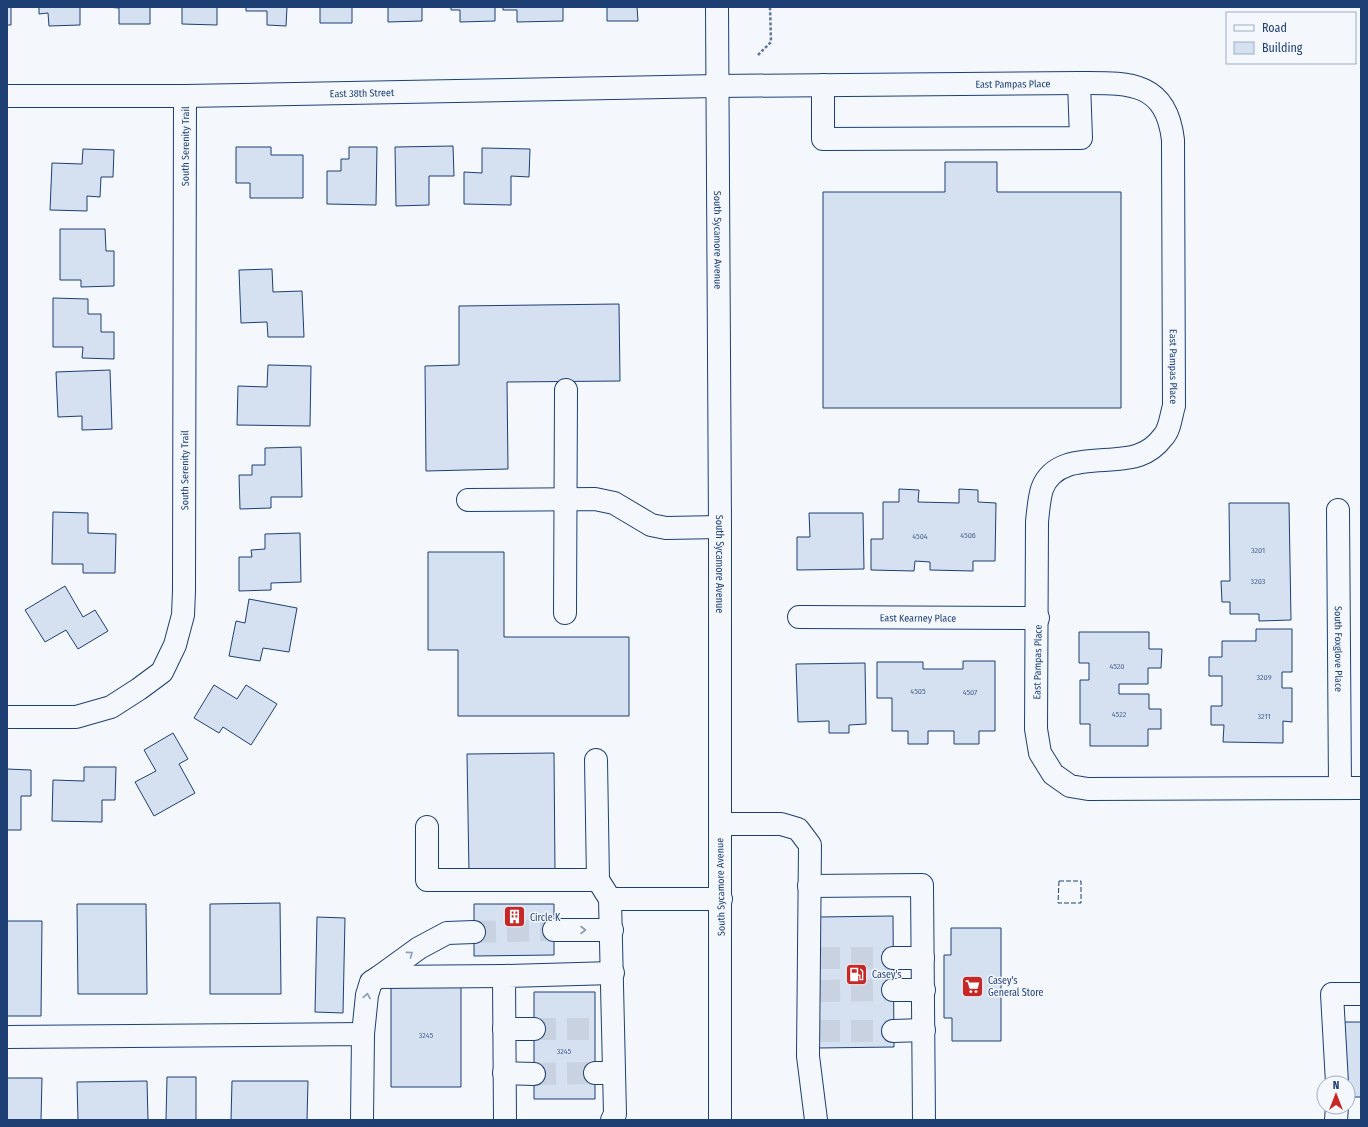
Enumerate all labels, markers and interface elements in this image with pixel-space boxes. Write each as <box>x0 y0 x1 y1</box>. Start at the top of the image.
legend <box>1226 12 1356 64</box>
text: Road <box>1262 21 1287 35</box>
text: Building <box>1262 41 1303 55</box>
street label: East Pampas Place <box>975 78 1051 91</box>
street label: East 38th Street <box>330 87 395 100</box>
street label: South Serenity Trail <box>180 106 192 186</box>
street label: South Sycamore Avenue <box>711 191 724 289</box>
street label: East Pampas Place <box>1167 329 1179 404</box>
street label: South Serenity Trail <box>179 430 191 510</box>
street label: South Sycamore Avenue <box>713 515 725 613</box>
house number: 4506 <box>960 531 976 540</box>
house number: 4504 <box>912 532 928 541</box>
house number: 3201 <box>1251 546 1265 555</box>
house number: 3203 <box>1251 577 1266 586</box>
street label: South Foxglove Place <box>1332 606 1344 692</box>
street label: East Kearney Place <box>880 612 956 625</box>
street label: East Pampas Place <box>1031 624 1045 700</box>
house number: 4520 <box>1109 662 1125 671</box>
house number: 3209 <box>1256 673 1272 682</box>
house number: 4505 <box>910 687 926 696</box>
house number: 4507 <box>963 688 978 697</box>
house number: 4522 <box>1112 710 1127 719</box>
house number: 3211 <box>1257 712 1271 721</box>
street label: South Sycamore Avenue <box>714 838 728 936</box>
building icon: Circle K <box>501 904 527 930</box>
place label: Circle K <box>530 912 561 924</box>
one-way arrow <box>580 926 586 934</box>
one-way arrow <box>406 952 413 959</box>
fuel station icon: Casey's <box>843 961 869 987</box>
place label: Casey's <box>872 969 902 981</box>
supermarket icon: Casey's General Store <box>960 973 986 999</box>
place label: Casey's General Store <box>988 975 1043 999</box>
one-way arrow <box>362 993 371 999</box>
house number: 3245 <box>419 1031 434 1040</box>
house number: 3245 <box>557 1047 572 1056</box>
north arrow <box>1316 1075 1356 1115</box>
text: N <box>1333 1079 1339 1092</box>

